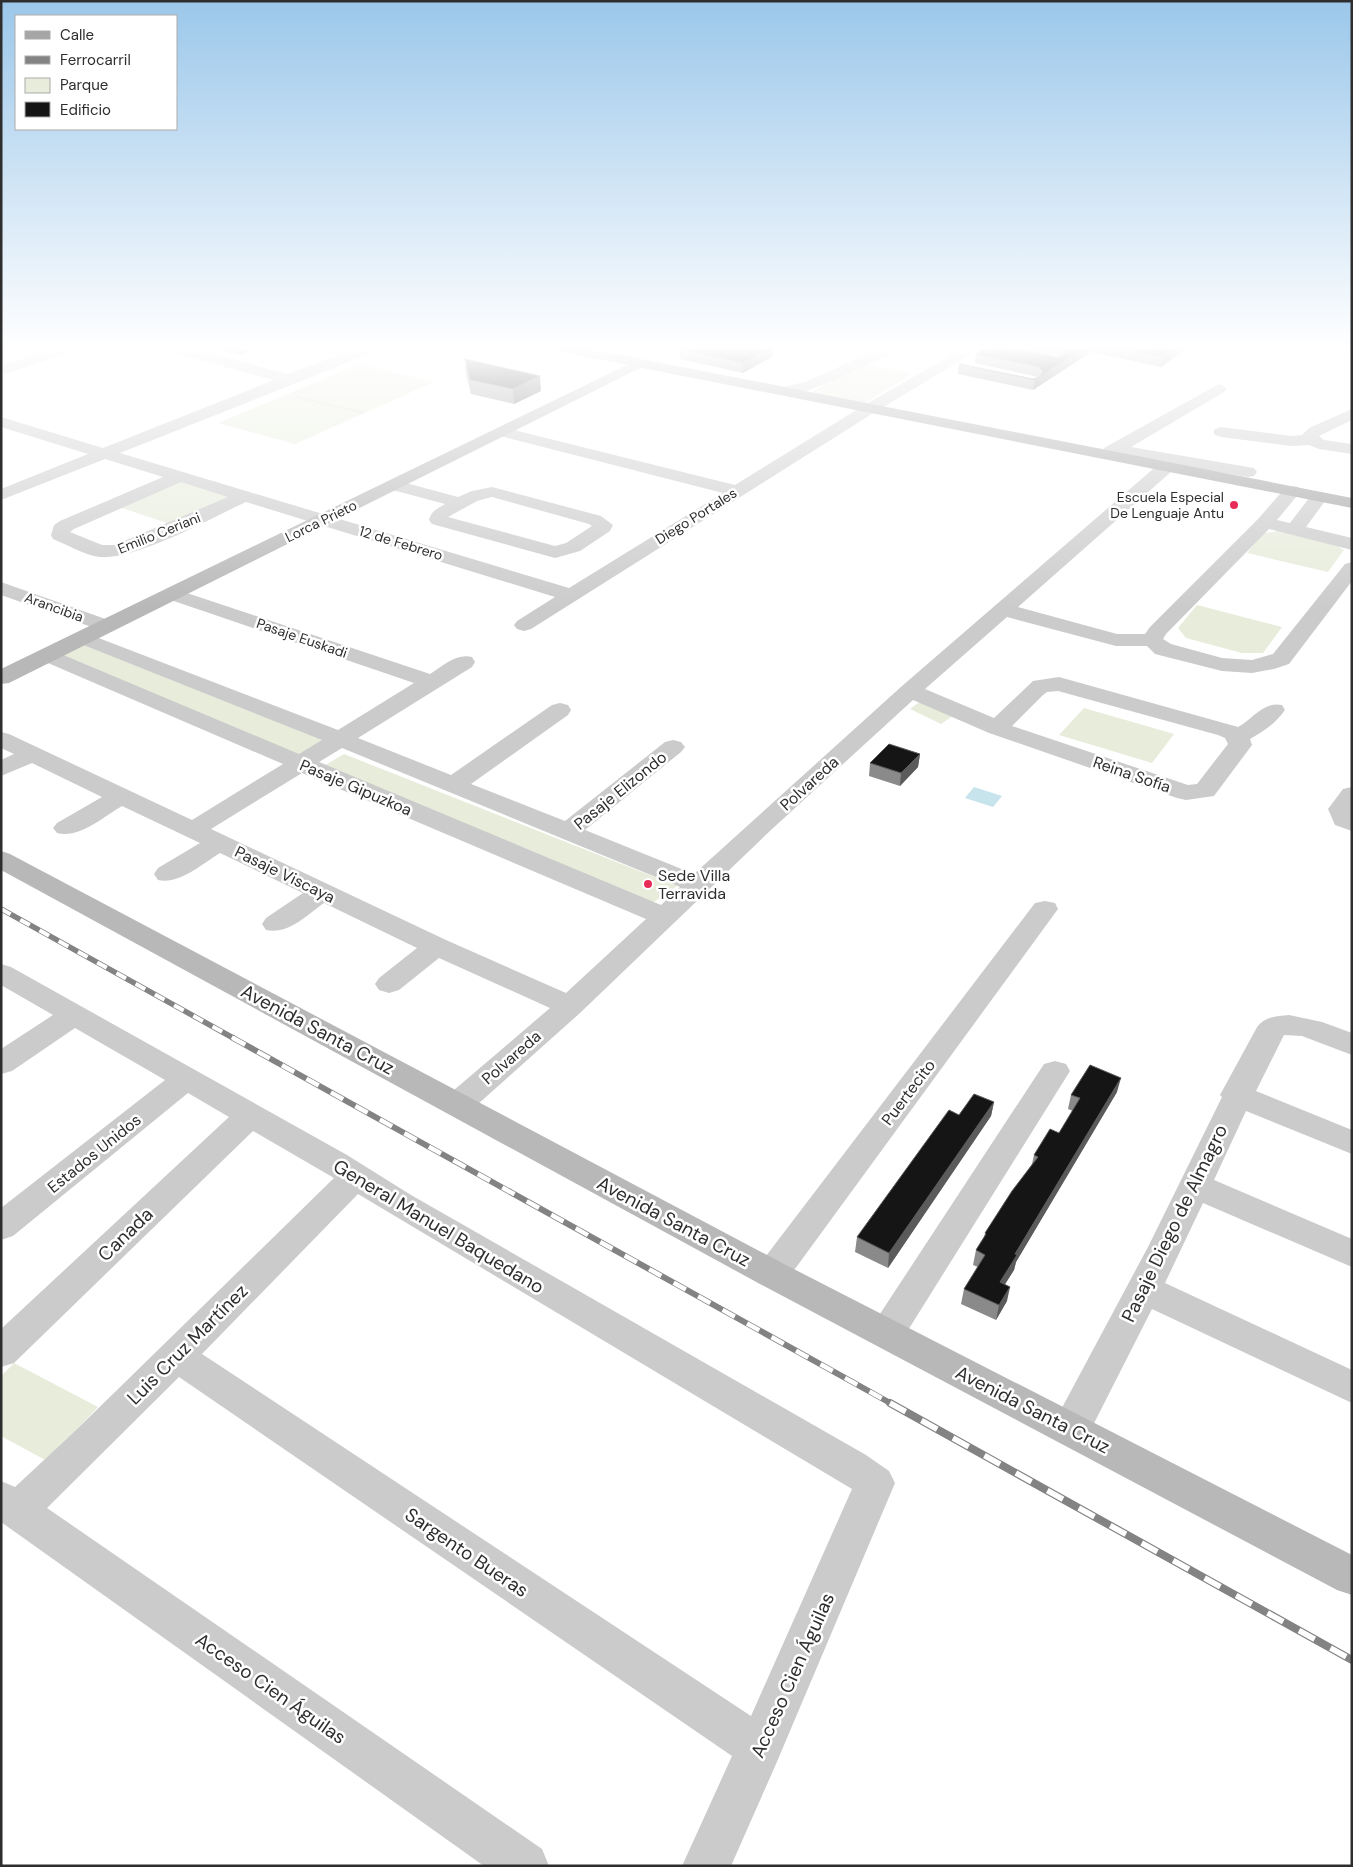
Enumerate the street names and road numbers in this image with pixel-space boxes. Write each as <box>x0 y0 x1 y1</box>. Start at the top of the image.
street label: Diego Portales <box>652 484 740 548</box>
street label: Lorca Prieto <box>282 496 360 546</box>
street label: Emilio Ceriani <box>115 508 203 558</box>
street label: 12 de Febrero <box>357 522 445 564</box>
street label: Arancibia <box>22 588 86 626</box>
street label: Pasaje Euskadi <box>254 614 350 662</box>
street label: Pasaje Elizondo <box>570 746 671 834</box>
street label: Polvareda <box>776 751 843 815</box>
street label: Reina Sofía <box>1090 751 1173 798</box>
street label: Pasaje Gipuzkoa <box>297 754 415 821</box>
street label: Pasaje Viscaya <box>231 841 338 908</box>
street label: Avenida Santa Cruz <box>237 978 399 1080</box>
street label: Polvareda <box>477 1026 545 1089</box>
street label: Puertecito <box>877 1055 940 1129</box>
street label: Estados Unidos <box>43 1109 145 1198</box>
street label: Pasaje Diego de Almagro <box>1116 1120 1233 1326</box>
street label: General Manuel Baquedano <box>329 1154 549 1299</box>
street label: Avenida Santa Cruz <box>593 1170 755 1272</box>
street label: Canada <box>92 1202 158 1267</box>
street label: Luis Cruz Martínez <box>122 1279 253 1410</box>
street label: Avenida Santa Cruz <box>951 1360 1114 1459</box>
street label: Sargento Bueras <box>400 1502 533 1603</box>
street label: Acceso Cien Águilas <box>745 1589 840 1762</box>
street label: Acceso Cien Águilas <box>191 1627 351 1750</box>

